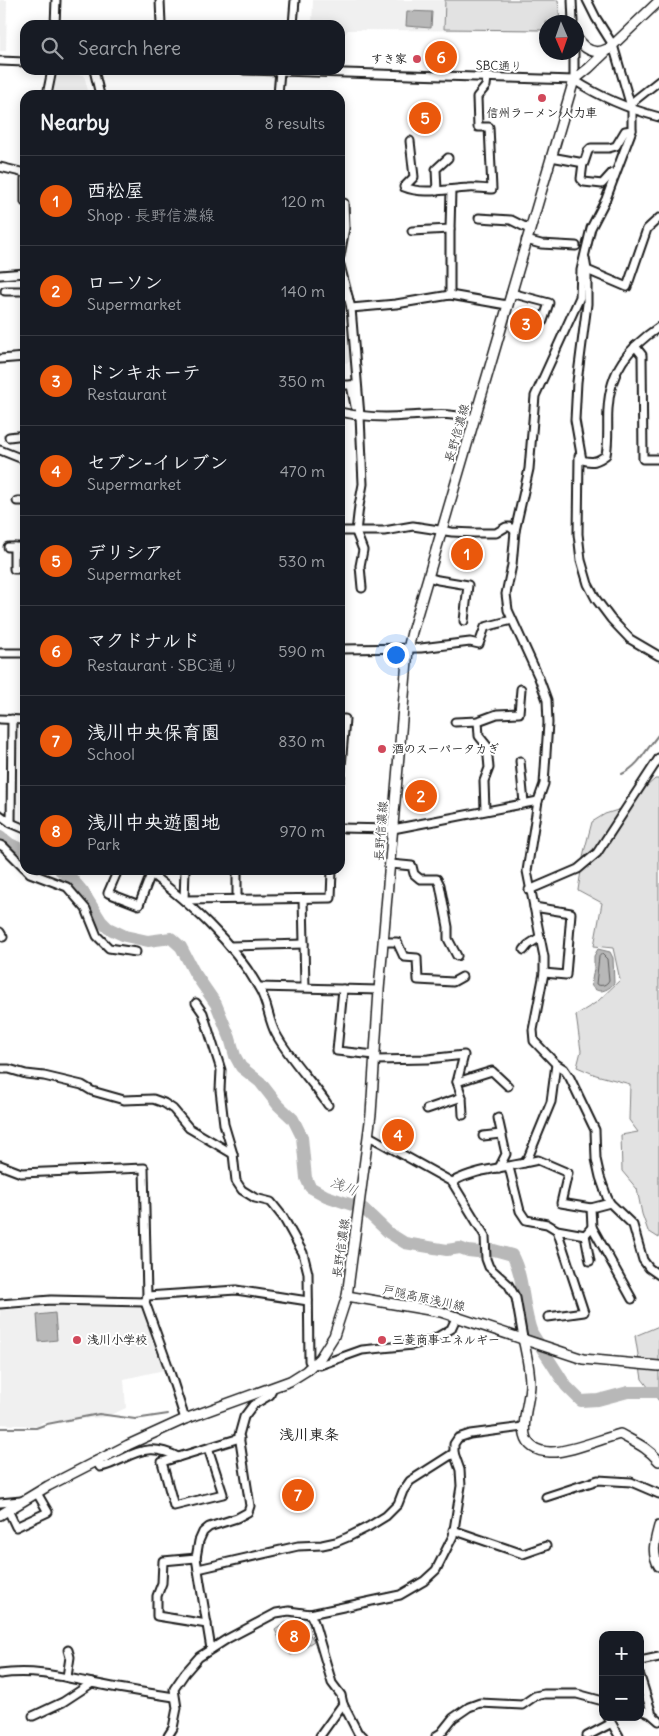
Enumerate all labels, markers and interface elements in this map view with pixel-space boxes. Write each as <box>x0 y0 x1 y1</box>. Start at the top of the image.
north arrow <box>539 15 584 60</box>
search box <box>20 20 345 75</box>
icon: search <box>38 34 66 62</box>
text: Search here <box>78 36 181 60</box>
pin: 6 <box>425 38 457 76</box>
place label: すき家 <box>371 51 407 66</box>
marker: すき家 <box>411 53 423 65</box>
street label: SBC通り <box>476 58 522 73</box>
marker: 信州ラーメン 人力車 <box>536 92 548 104</box>
pin: 5 <box>409 99 441 137</box>
place label: 信州ラーメン 人力車 <box>487 105 597 120</box>
text: Nearby <box>40 109 110 136</box>
text: 8 results <box>264 113 325 133</box>
text: 西松屋 <box>87 178 144 202</box>
text: 1 <box>53 191 59 211</box>
text: 120 m <box>282 191 325 211</box>
text: Shop · 長野信濃線 <box>87 205 214 225</box>
text: ローソン <box>87 270 163 294</box>
text: 2 <box>52 281 60 301</box>
text: 140 m <box>281 281 325 301</box>
text: Supermarket <box>87 294 181 314</box>
pin: 3 <box>510 305 542 343</box>
text: ドンキホーテ <box>87 360 201 384</box>
text: 3 <box>51 371 61 391</box>
text: 350 m <box>278 371 325 391</box>
text: Restaurant <box>87 384 167 404</box>
street label: 長野信濃線 <box>441 402 472 464</box>
text: セブン-イレブン <box>87 450 228 474</box>
text: 4 <box>51 461 61 481</box>
text: 470 m <box>280 461 325 481</box>
text: Supermarket <box>87 474 181 494</box>
pin: 1 <box>451 535 483 573</box>
text: デリシア <box>87 540 163 564</box>
text: 5 <box>51 551 61 571</box>
text: 530 m <box>278 551 325 571</box>
text: Supermarket <box>87 564 181 584</box>
text: マクドナルド <box>87 628 200 652</box>
text: 6 <box>51 641 61 661</box>
text: 590 m <box>278 641 325 661</box>
your location <box>383 642 409 668</box>
text: Restaurant · SBC通り <box>87 655 240 675</box>
text: 浅川中央保育園 <box>87 720 220 744</box>
text: 7 <box>52 731 60 751</box>
text: 830 m <box>278 731 325 751</box>
place label: 酒のスーパータカぎ <box>392 741 499 756</box>
marker: 酒のスーパータカぎ <box>376 743 388 755</box>
text: School <box>87 744 135 764</box>
pin: 2 <box>405 777 437 815</box>
street label: 長野信濃線 <box>371 801 390 861</box>
text: 浅川中央遊園地 <box>87 810 220 834</box>
text: 8 <box>51 821 61 841</box>
text: 970 m <box>280 821 325 841</box>
text: Park <box>87 834 120 854</box>
pin: 4 <box>382 1116 414 1154</box>
water label: 浅川 <box>328 1173 360 1199</box>
street label: 長野信濃線 <box>329 1217 352 1279</box>
street label: 戸隠高原浅川線 <box>381 1281 467 1314</box>
place label: 浅川小学校 <box>87 1332 147 1347</box>
place label: 三菱商事エネルギー <box>392 1332 500 1347</box>
marker: 浅川小学校 <box>71 1334 83 1346</box>
marker: 三菱商事エネルギー <box>376 1334 388 1346</box>
district label: 浅川東条 <box>279 1425 339 1444</box>
pin: 7 <box>282 1476 314 1514</box>
pin: 8 <box>278 1617 310 1655</box>
map controls <box>599 1631 644 1721</box>
button: + <box>599 1631 644 1676</box>
button: − <box>599 1676 644 1721</box>

